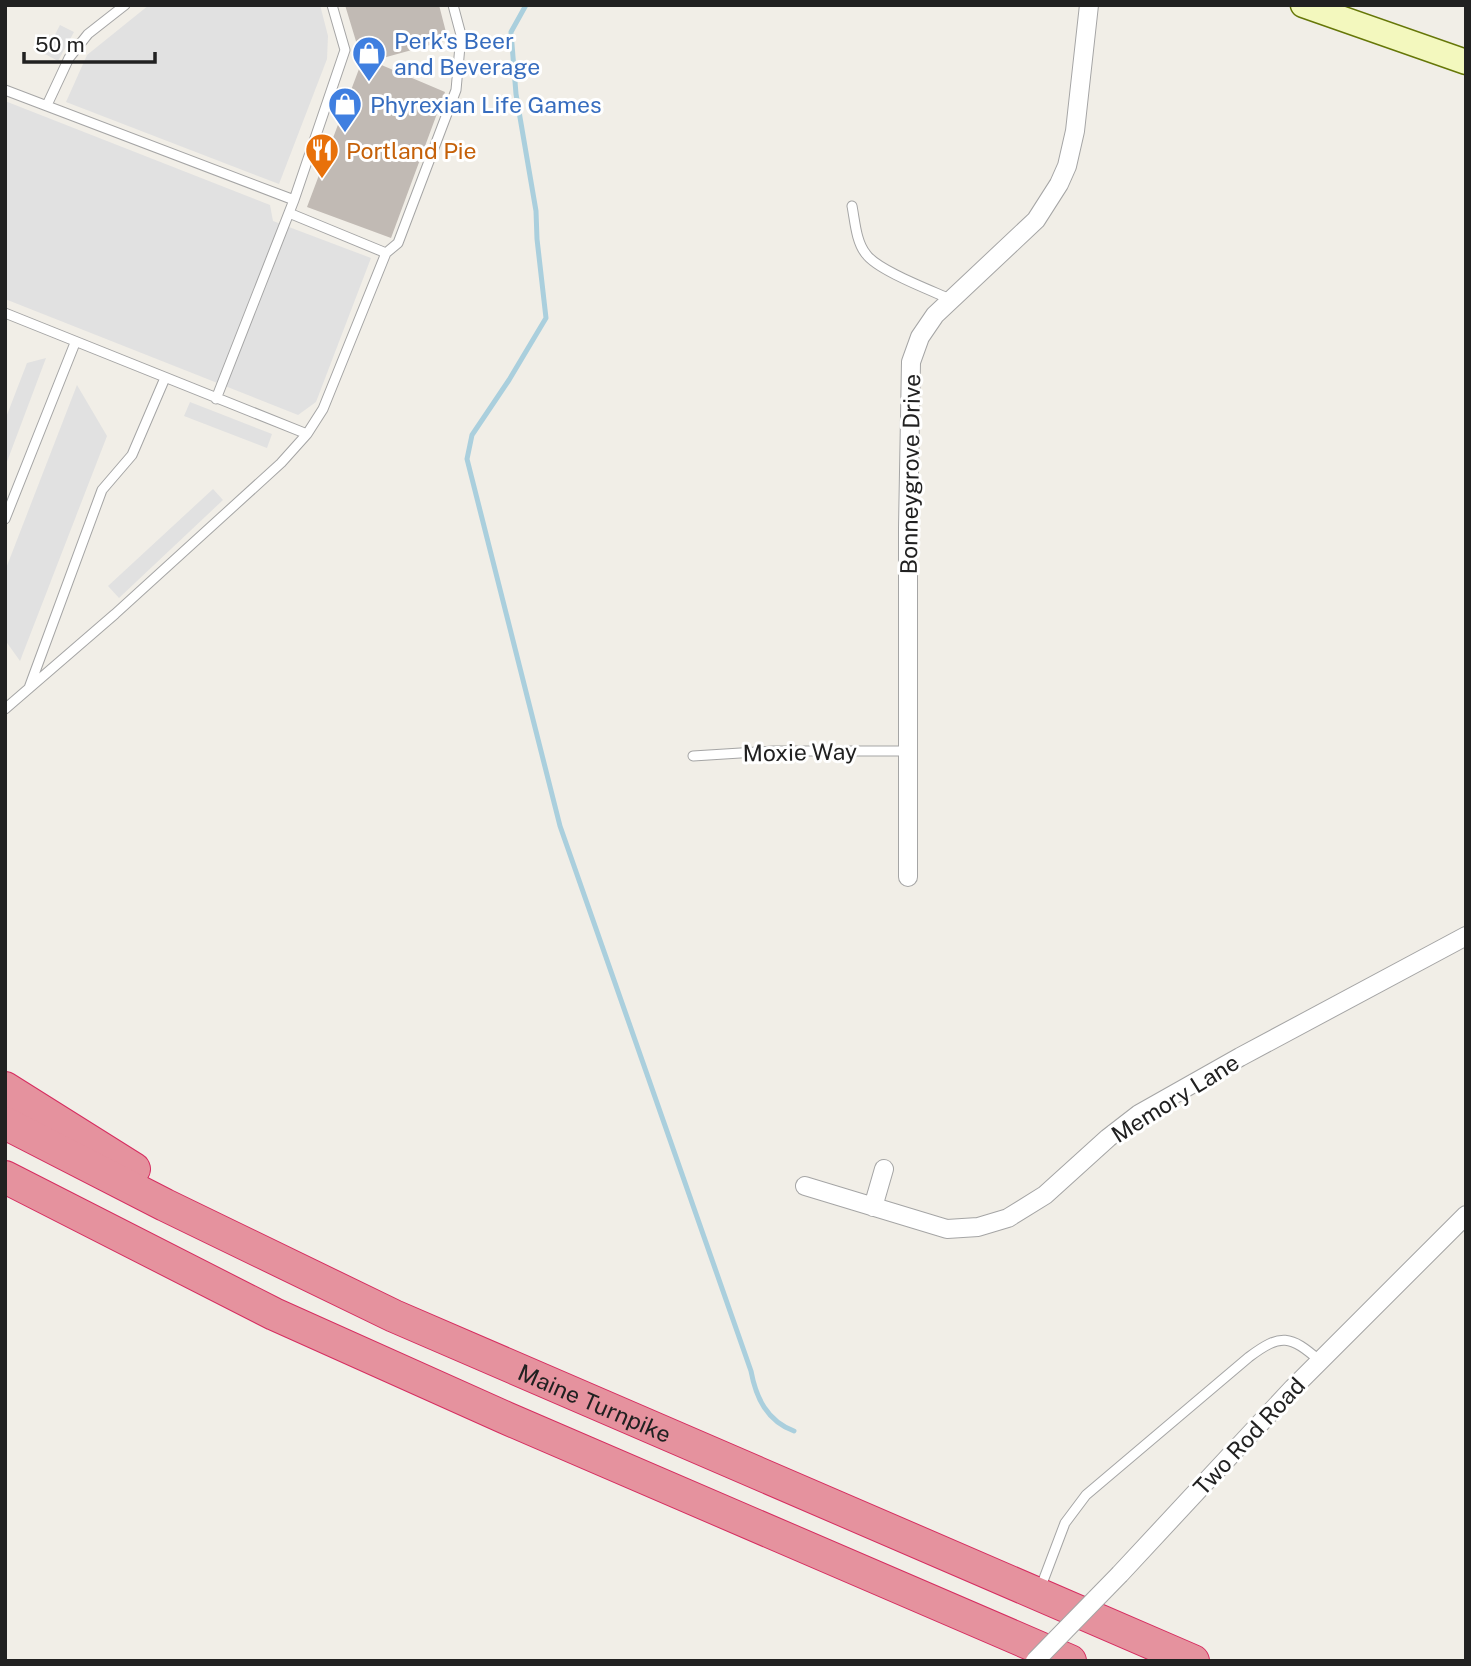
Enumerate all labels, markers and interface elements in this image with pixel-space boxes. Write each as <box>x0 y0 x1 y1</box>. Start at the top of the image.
scale bar <box>24 21 156 65</box>
place label: Perk's Beer and Beverage <box>394 27 540 80</box>
text: 50 m <box>35 32 85 57</box>
shop icon: Perk's Beer and Beverage <box>350 34 388 83</box>
shop icon: Phyrexian Life Games <box>326 85 364 134</box>
place label: Phyrexian Life Games <box>370 91 602 118</box>
restaurant icon: Portland Pie <box>303 131 341 180</box>
place label: Portland Pie <box>346 137 477 164</box>
street label: Bonneygrove Drive <box>895 373 925 575</box>
street label: Moxie Way <box>742 738 858 766</box>
street label: Memory Lane <box>1106 1048 1244 1148</box>
street label: Maine Turnpike <box>514 1358 675 1448</box>
street label: Two Rod Road <box>1188 1372 1310 1500</box>

